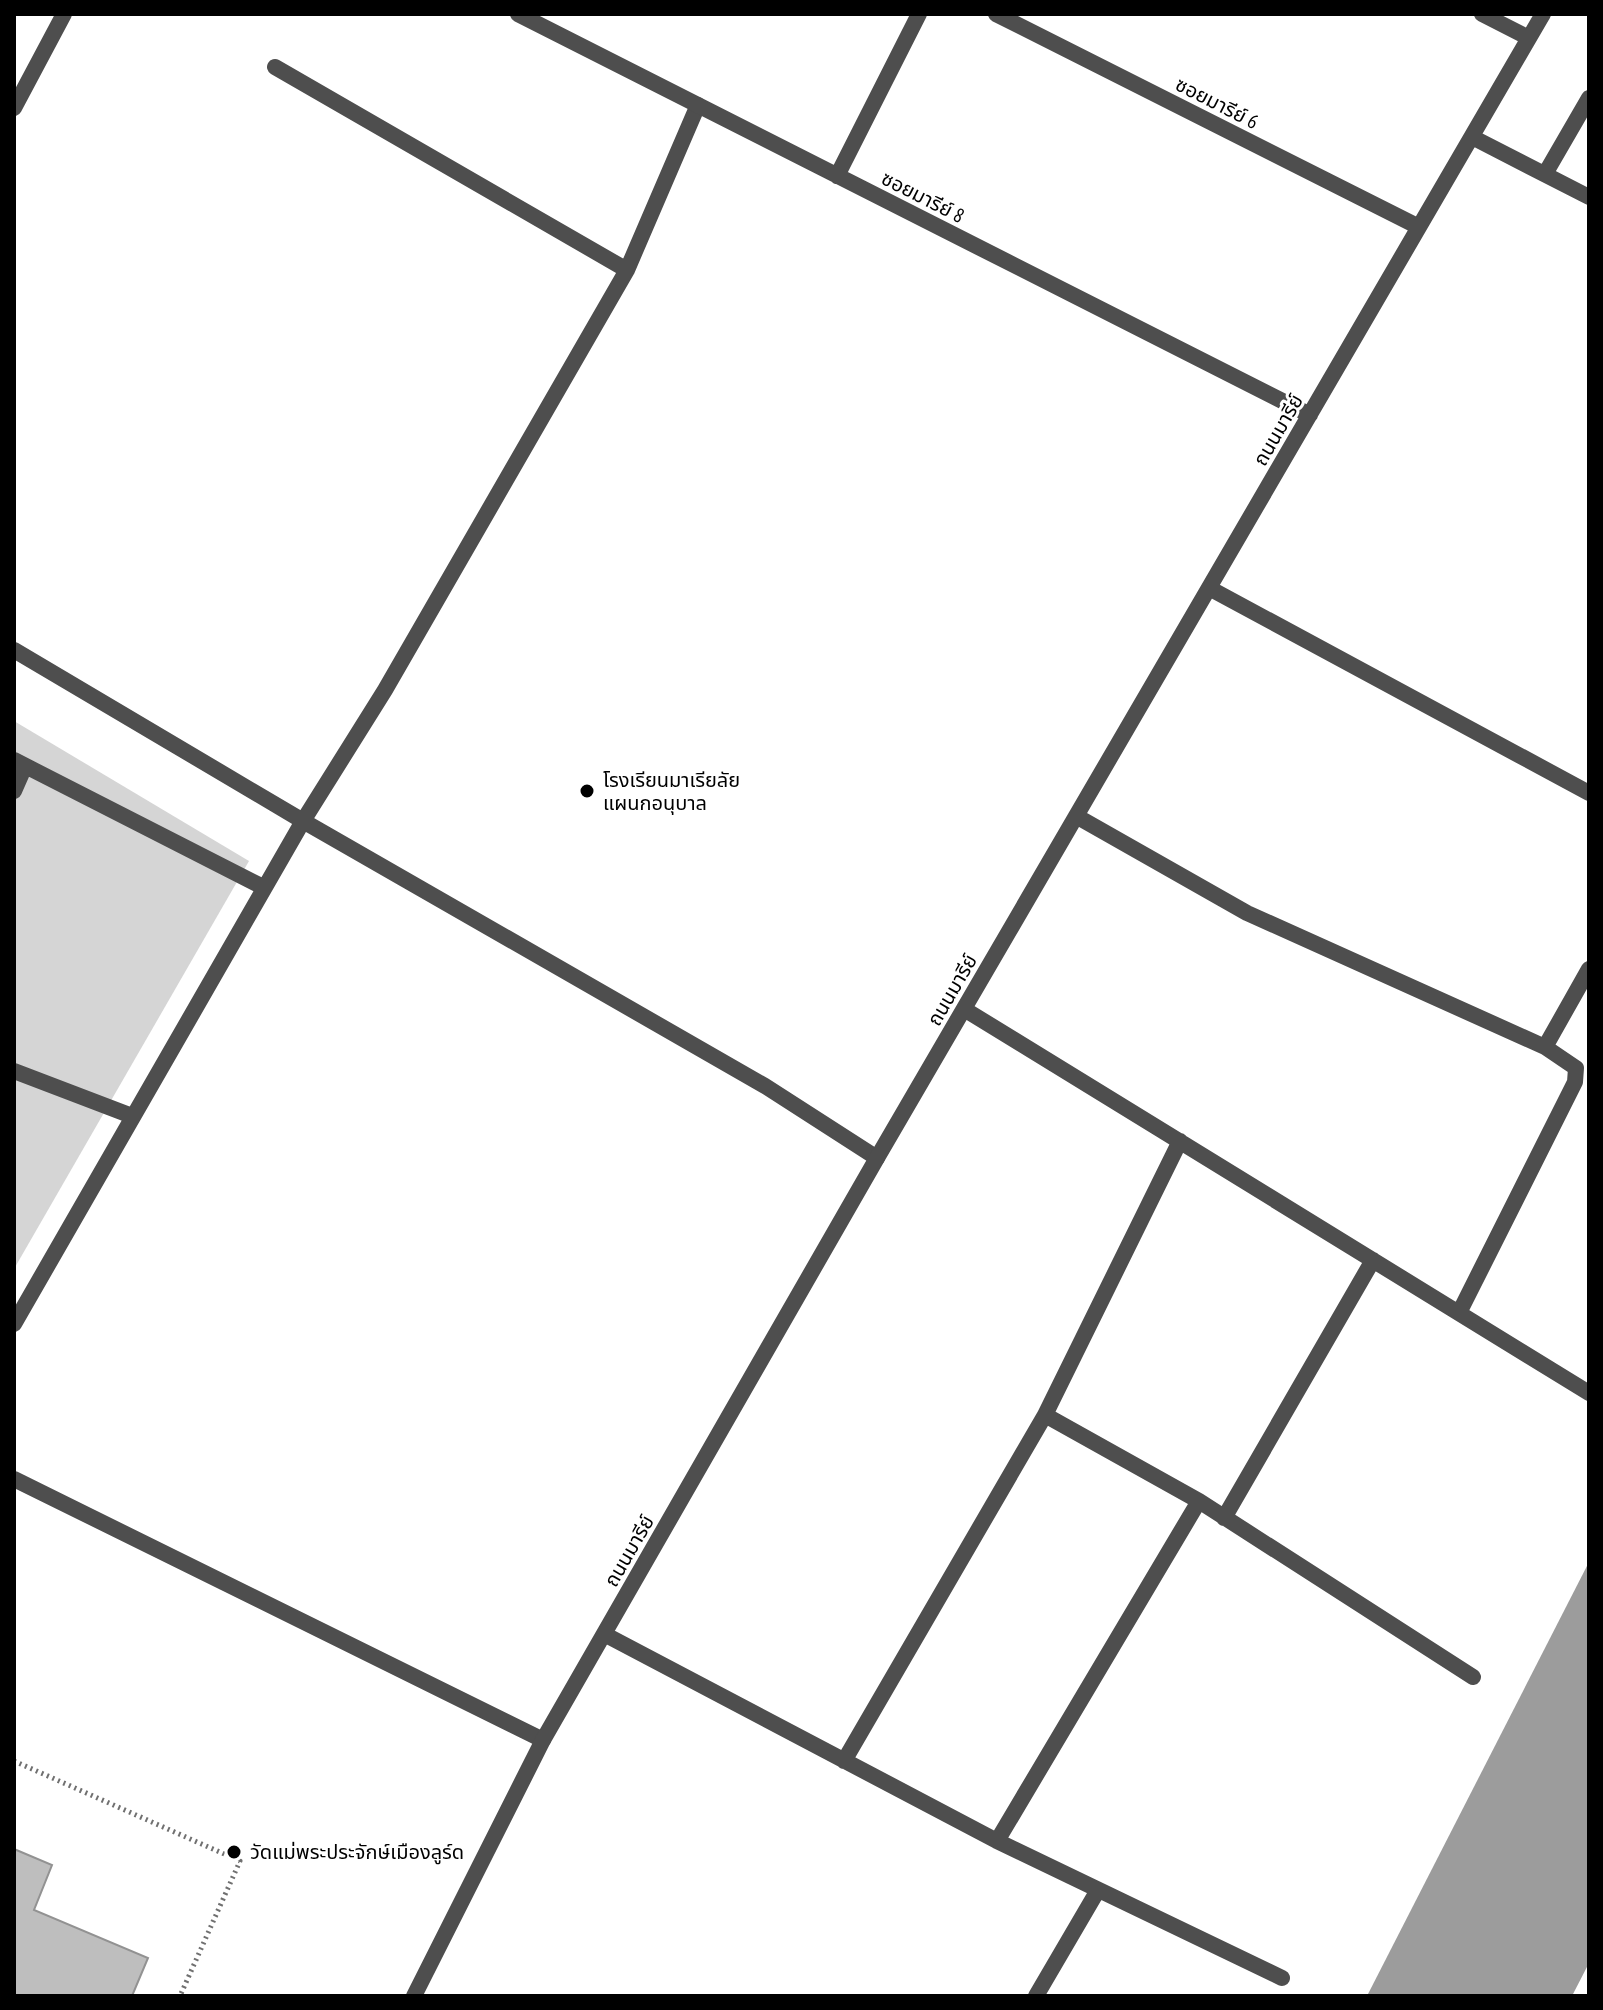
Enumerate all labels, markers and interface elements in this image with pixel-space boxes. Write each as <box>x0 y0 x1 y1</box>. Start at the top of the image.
street label: ซอยมารีย์ 6 <box>1171 71 1263 135</box>
street label: ซอยมารีย์ 8 <box>877 165 969 229</box>
street label: ถนนมารีย์ <box>1247 389 1309 471</box>
place label: โรงเรียนมาเรียลัย แผนกอนุบาล <box>603 767 740 816</box>
marker: โรงเรียนมาเรียลัย แผนกอนุบาล <box>578 782 596 800</box>
street label: ถนนมารีย์ <box>921 949 983 1031</box>
street label: ถนนมารีย์ <box>598 1510 660 1592</box>
place label: วัดแม่พระประจักษ์เมืองลูร์ด <box>250 1839 464 1865</box>
marker: วัดแม่พระประจักษ์เมืองลูร์ด <box>225 1843 243 1861</box>

